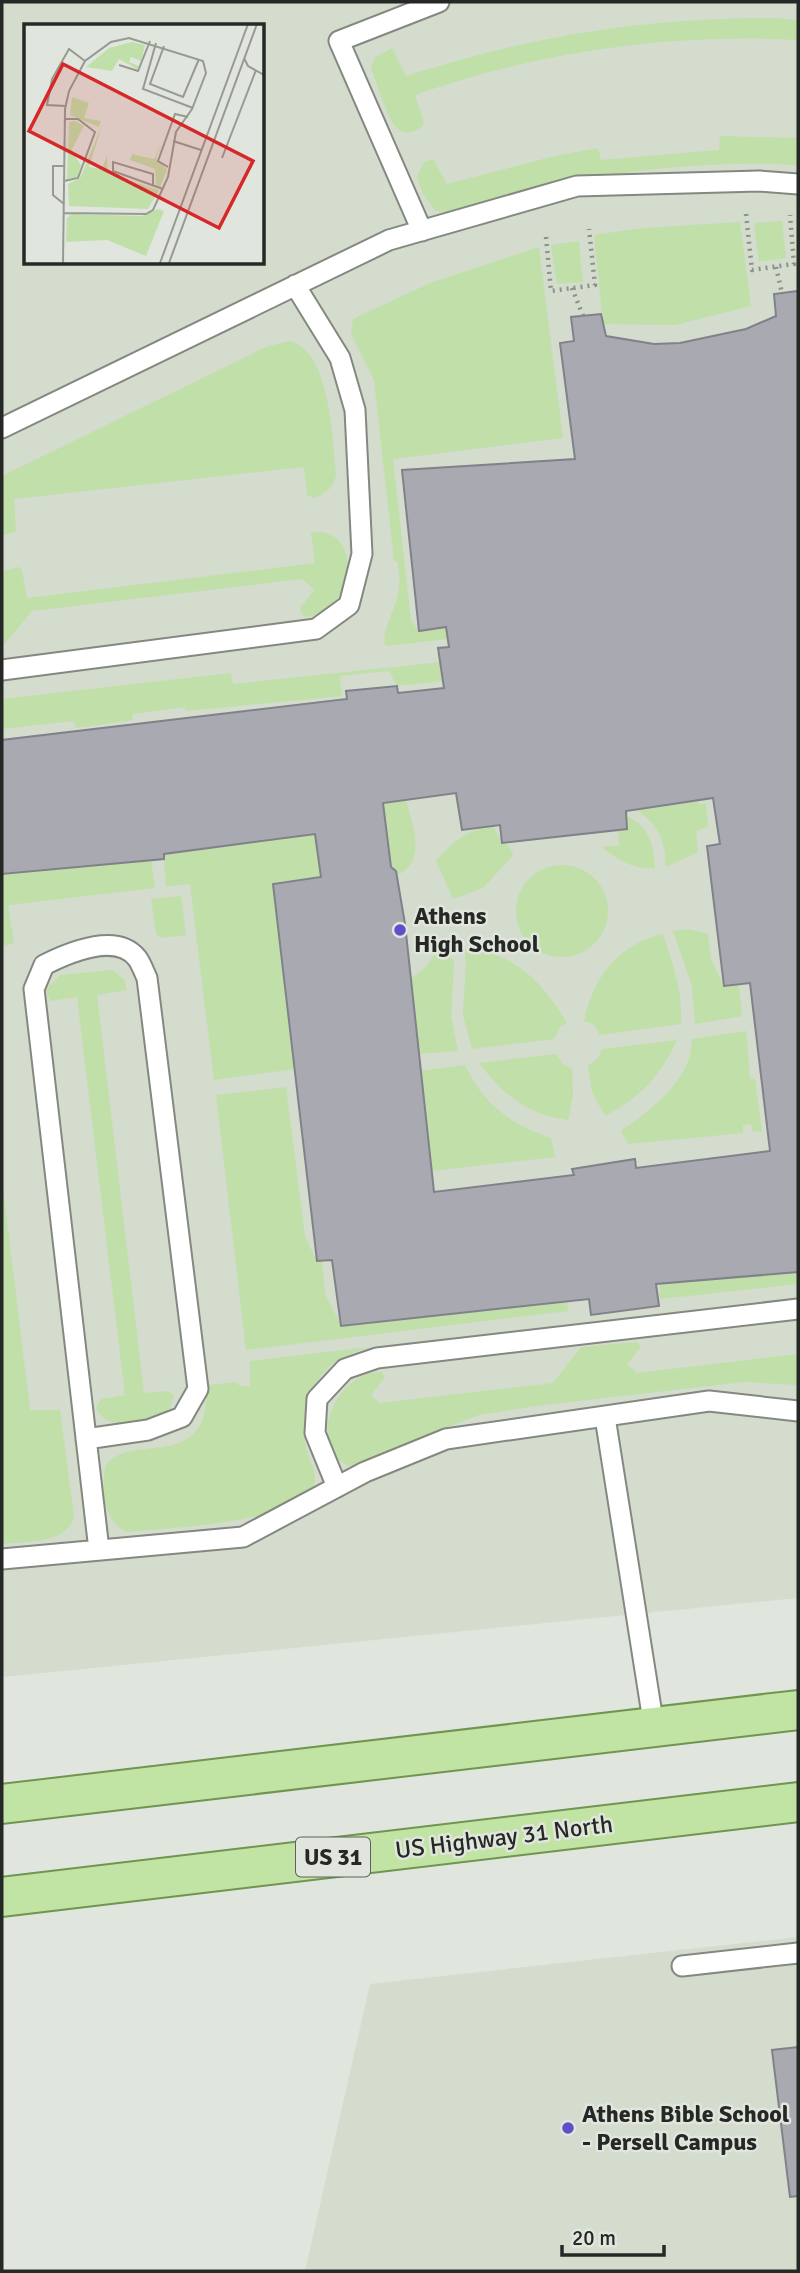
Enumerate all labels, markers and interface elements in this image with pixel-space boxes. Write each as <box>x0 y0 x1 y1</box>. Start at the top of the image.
inset map <box>24 24 264 264</box>
place label: Athens High School <box>414 901 540 959</box>
marker: Athens High School <box>392 922 408 938</box>
street label: US Highway 31 North <box>393 1809 615 1865</box>
road number: US 31 <box>296 1838 370 1876</box>
place label: Athens Bible School - Persell Campus <box>582 2099 790 2157</box>
marker: Athens Bible School - Persell Campus <box>560 2120 576 2136</box>
scale bar <box>562 2214 664 2258</box>
text: 20 m <box>572 2225 616 2251</box>

